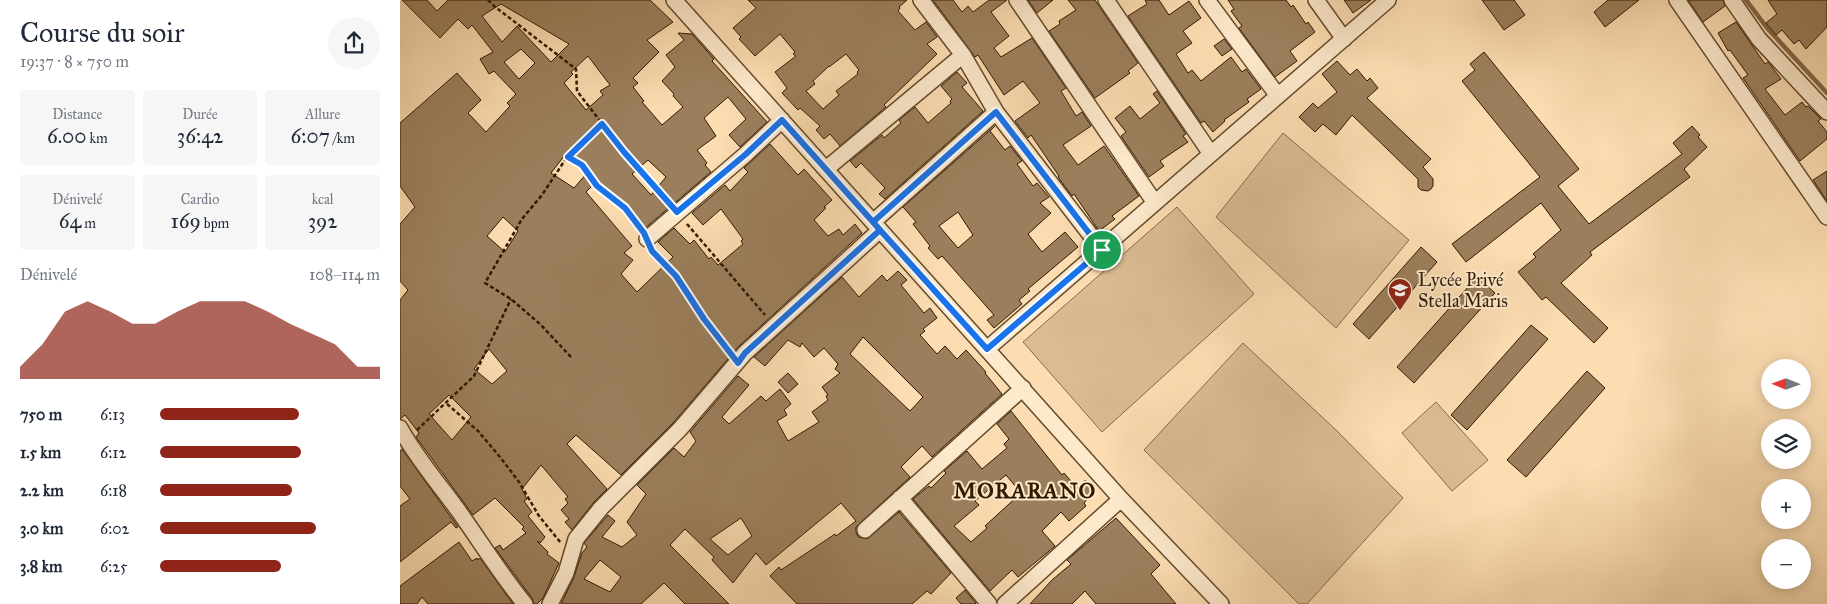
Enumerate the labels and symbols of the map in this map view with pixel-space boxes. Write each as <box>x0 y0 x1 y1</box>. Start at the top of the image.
pin <box>1081 229 1123 271</box>
place label: Lycée Privé Stella Maris <box>1418 269 1508 312</box>
school or university icon: Lycée Privé Stella Maris <box>1387 277 1413 311</box>
north arrow <box>1761 359 1811 409</box>
district label: MORARANO <box>954 477 1096 504</box>

